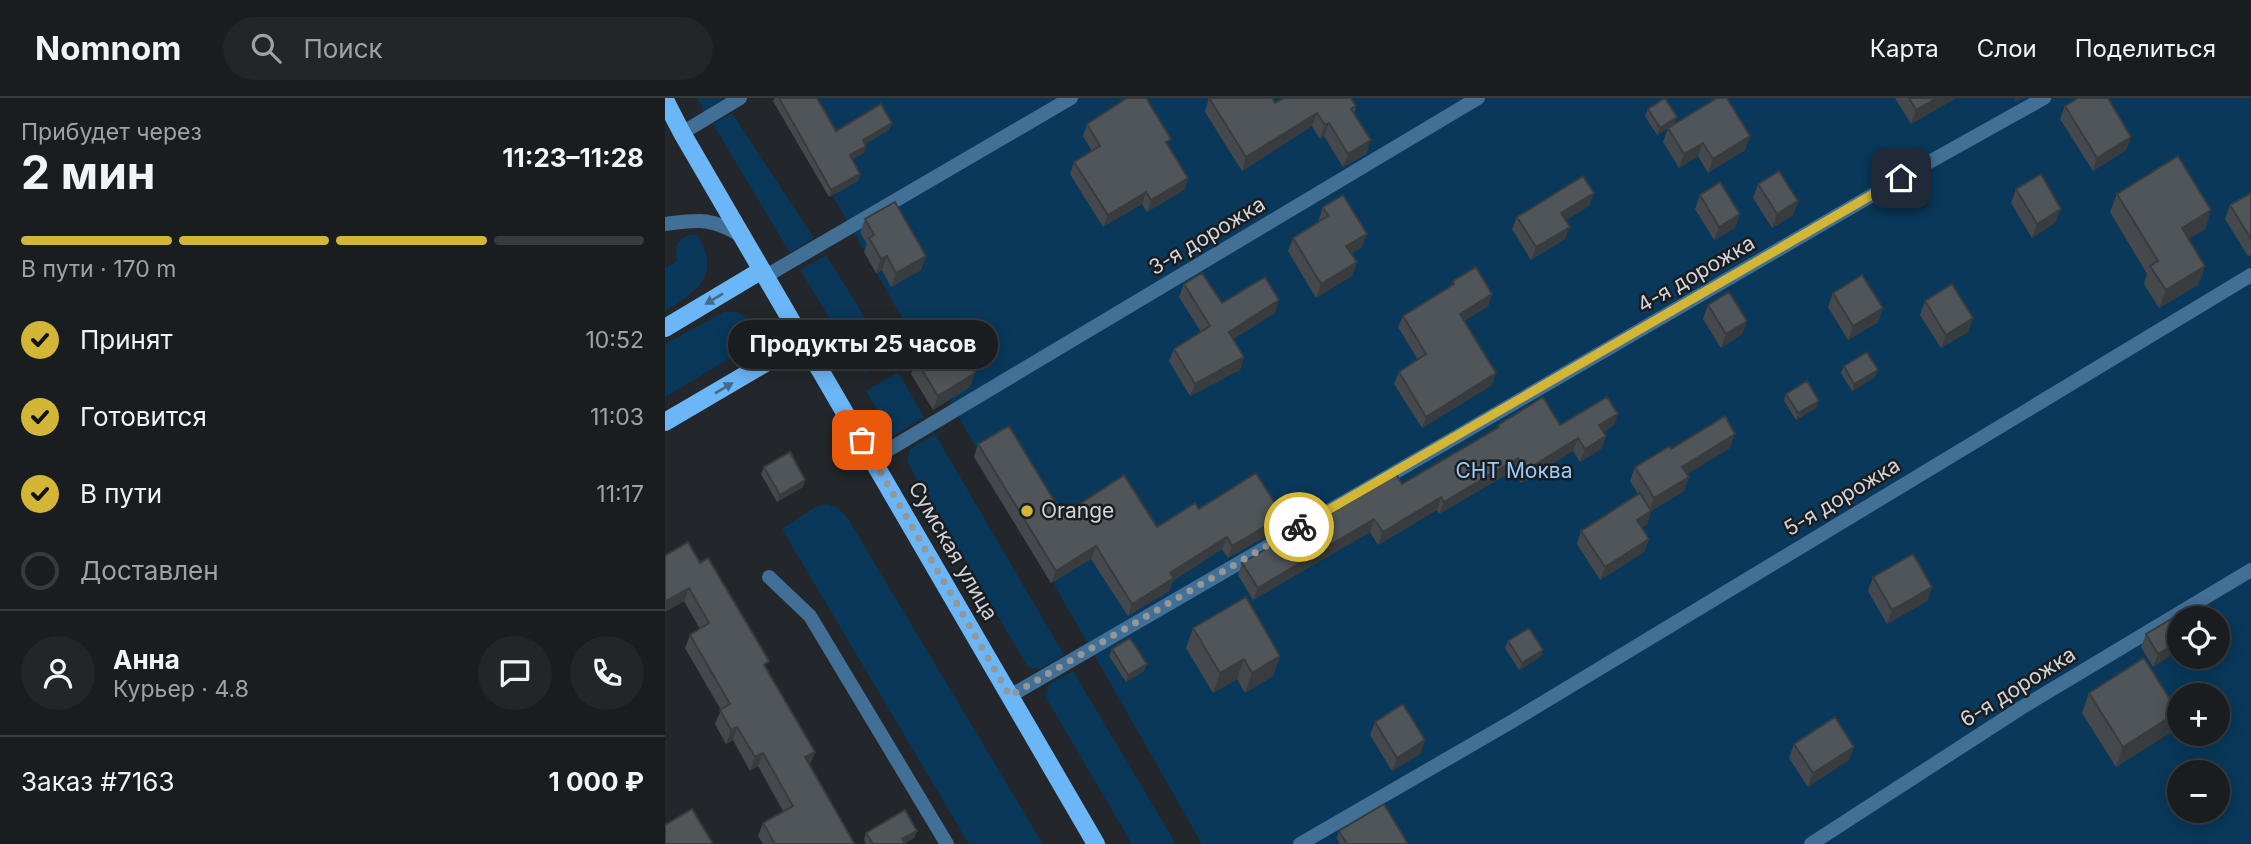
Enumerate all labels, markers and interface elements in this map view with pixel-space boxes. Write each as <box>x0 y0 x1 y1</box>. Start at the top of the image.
search box <box>223 17 713 80</box>
text: Nomnom <box>35 28 181 68</box>
icon: search <box>247 29 285 67</box>
text: Поиск <box>303 33 383 64</box>
text: Карта <box>1870 34 1939 63</box>
text: Слои <box>1977 34 2037 63</box>
text: Поделиться <box>2075 34 2216 63</box>
text: Прибудет через <box>21 118 202 146</box>
text: 11:23–11:28 <box>502 142 644 173</box>
text: 2 мин <box>21 144 156 200</box>
pin <box>1871 148 1931 208</box>
icon: home <box>1882 159 1920 197</box>
street label: 3-я дорожка <box>1144 191 1269 280</box>
street label: 4-я дорожка <box>1632 230 1759 317</box>
text: В пути · 170 m <box>21 255 176 283</box>
one-way arrow <box>704 293 723 305</box>
icon: check <box>21 321 59 359</box>
callout: Продукты 25 часов <box>727 321 997 370</box>
text: Принят <box>80 324 173 355</box>
text: 10:52 <box>586 326 644 354</box>
text: Продукты 25 часов <box>749 330 977 358</box>
one-way arrow <box>714 381 733 394</box>
icon: check <box>21 398 59 436</box>
text: Готовится <box>80 401 207 432</box>
text: 11:03 <box>590 403 644 431</box>
pin <box>832 410 892 470</box>
icon: bag <box>843 421 881 459</box>
street label: 5-я дорожка <box>1779 452 1904 541</box>
park label: СНТ Моква <box>1455 458 1573 483</box>
icon: check <box>21 475 59 513</box>
street label: Сумская улица <box>904 477 1003 624</box>
text: В пути <box>80 478 162 509</box>
text: 11:17 <box>596 480 644 508</box>
courier <box>1264 492 1334 562</box>
place label: Orange <box>1041 498 1114 523</box>
marker: Orange <box>1019 503 1035 519</box>
icon: bike <box>1280 508 1318 546</box>
text: Доставлен <box>80 555 219 586</box>
map controls <box>2167 606 2230 823</box>
button: locate <box>2167 606 2230 669</box>
button: person <box>21 636 95 710</box>
button: chat <box>478 636 552 710</box>
button: phone <box>570 636 644 710</box>
street label: 6-я дорожка <box>1955 641 2080 732</box>
text: Анна <box>113 644 180 675</box>
text: Курьер · 4.8 <box>113 675 249 703</box>
button: + <box>2167 683 2230 746</box>
button: − <box>2167 760 2230 823</box>
text: Заказ #7163 <box>21 766 174 797</box>
text: 1 000 ₽ <box>549 766 644 797</box>

